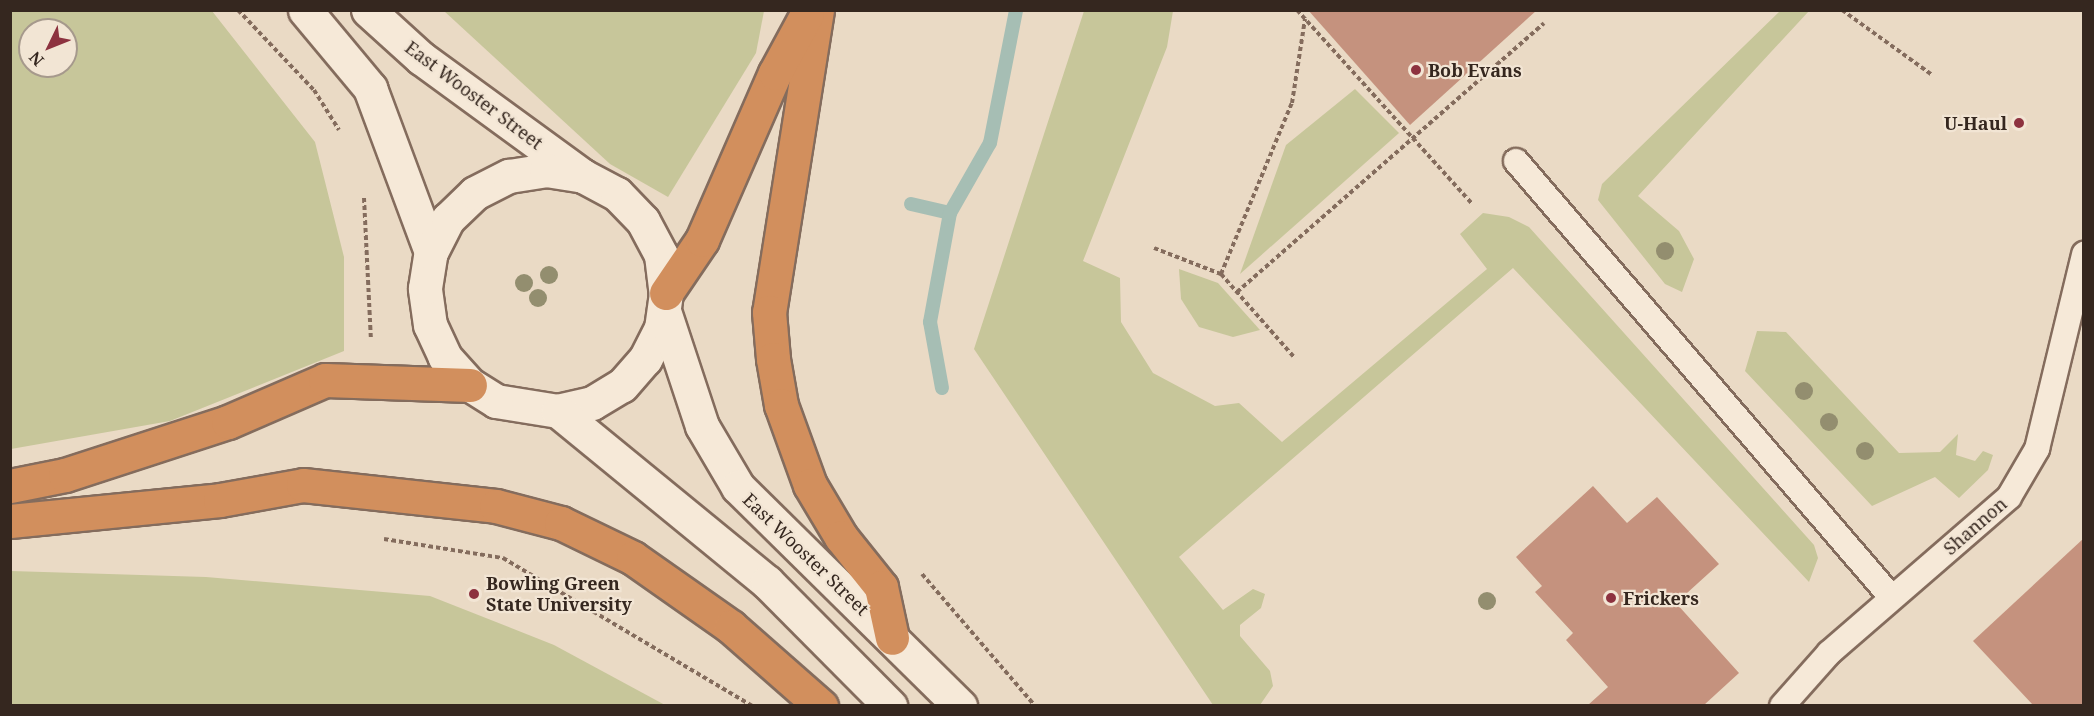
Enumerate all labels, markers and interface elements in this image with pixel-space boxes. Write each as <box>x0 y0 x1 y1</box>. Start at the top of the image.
north arrow <box>18 18 78 78</box>
street label: East Wooster Street <box>401 36 547 154</box>
text: N <box>24 47 49 71</box>
place label: Bob Evans <box>1428 59 1522 81</box>
marker: Bob Evans <box>1409 63 1423 77</box>
place label: U-Haul <box>1944 112 2007 134</box>
marker: U-Haul <box>2012 116 2026 130</box>
street label: East Wooster Street <box>739 488 873 620</box>
street label: Shannon <box>1939 493 2011 559</box>
place label: Bowling Green State University <box>486 573 632 616</box>
marker: Bowling Green State University <box>467 587 481 601</box>
place label: Frickers <box>1623 587 1699 609</box>
marker: Frickers <box>1604 591 1618 605</box>

